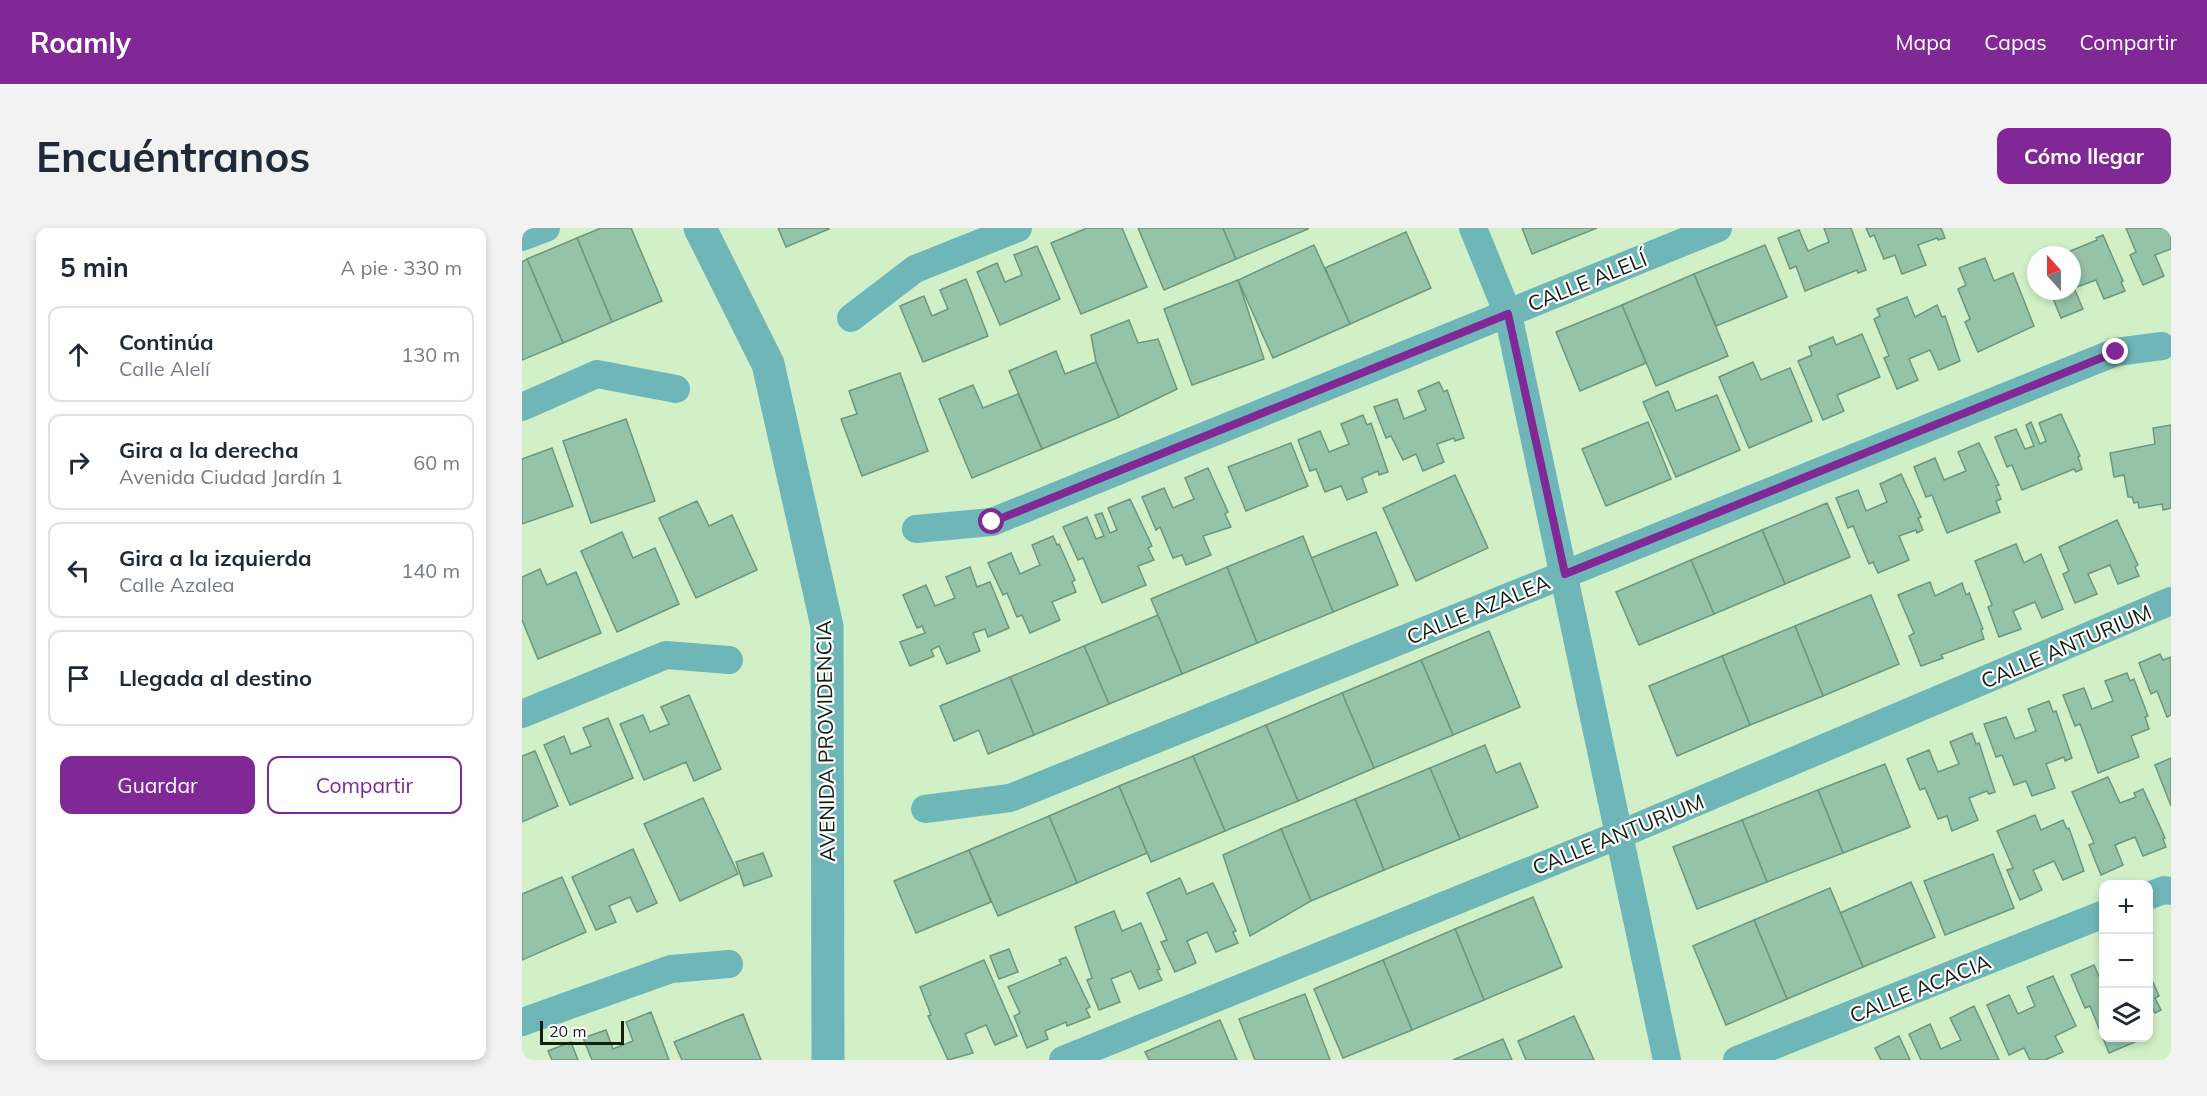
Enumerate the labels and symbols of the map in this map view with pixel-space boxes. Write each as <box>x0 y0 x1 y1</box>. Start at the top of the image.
street label: CALLE ALELÍ <box>1524 245 1652 317</box>
north arrow <box>2027 246 2081 300</box>
route end <box>2102 338 2128 364</box>
route start <box>978 508 1004 534</box>
street label: CALLE AZALEA <box>1403 568 1554 650</box>
street label: CALLE ANTURIUM <box>1977 598 2155 694</box>
street label: AVENIDA PROVIDENCIA <box>810 619 840 862</box>
street label: CALLE ANTURIUM <box>1528 788 1708 880</box>
street label: CALLE ACACIA <box>1846 948 1995 1028</box>
scale bar <box>540 1018 624 1046</box>

